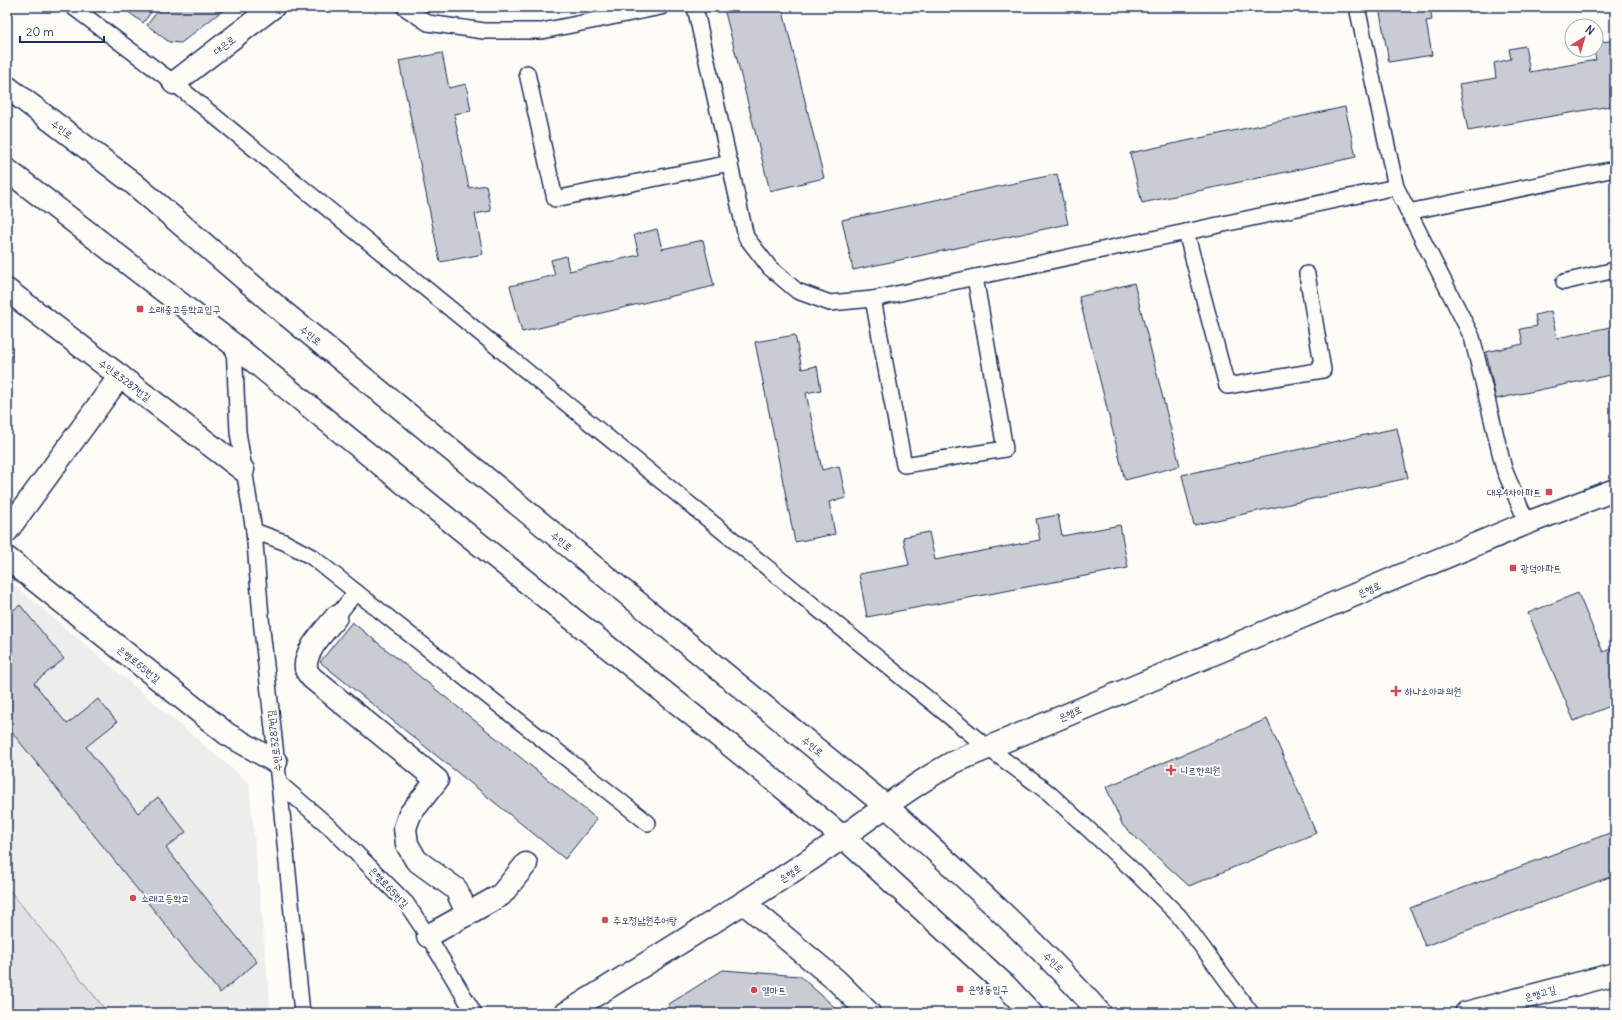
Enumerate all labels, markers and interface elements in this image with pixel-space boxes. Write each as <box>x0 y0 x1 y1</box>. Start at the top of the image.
scale bar <box>20 18 104 44</box>
north arrow <box>1564 18 1604 58</box>
text: N <box>1583 22 1597 38</box>
text: 20 m <box>26 24 54 39</box>
street label: 대은로 <box>211 33 238 58</box>
street label: 수인로 <box>48 117 75 142</box>
place label: 소래중고등학교입구 <box>148 303 220 316</box>
marker: 소래중고등학교입구 <box>135 304 145 314</box>
street label: 수인로 <box>297 323 324 348</box>
street label: 수인로3287번길 <box>96 357 153 404</box>
place label: 대우4차아파트 <box>1487 486 1541 499</box>
marker: 대우4차아파트 <box>1544 487 1554 497</box>
street label: 수인로 <box>548 529 575 554</box>
place label: 광덕아파트 <box>1521 562 1561 575</box>
marker: 광덕아파트 <box>1508 563 1518 573</box>
street label: 은행로 <box>1356 579 1383 600</box>
street label: 은행로65번길 <box>114 643 163 686</box>
marker: 하나소아과의원 <box>1390 685 1402 697</box>
place label: 하나소아과의원 <box>1405 685 1461 698</box>
street label: 은행로 <box>1057 703 1084 724</box>
street label: 수인로3287번길 <box>264 709 285 773</box>
street label: 수인로 <box>799 734 826 759</box>
marker: 니르한의원 <box>1165 764 1177 776</box>
place label: 니르한의원 <box>1180 764 1220 777</box>
street label: 은행로 <box>777 861 804 885</box>
street label: 은행로65번길 <box>366 864 411 911</box>
place label: 소래고등학교 <box>141 892 189 905</box>
marker: 소래고등학교 <box>128 893 138 903</box>
place label: 추오정남원추어탕 <box>613 914 677 927</box>
marker: 추오정남원추어탕 <box>600 915 610 925</box>
street label: 수인로 <box>1040 949 1067 975</box>
place label: 은행동입구 <box>968 983 1008 996</box>
street label: 은행고길 <box>1523 983 1557 1004</box>
place label: 엘마트 <box>762 984 786 997</box>
marker: 은행동입구 <box>955 984 965 994</box>
marker: 엘마트 <box>749 985 759 995</box>

